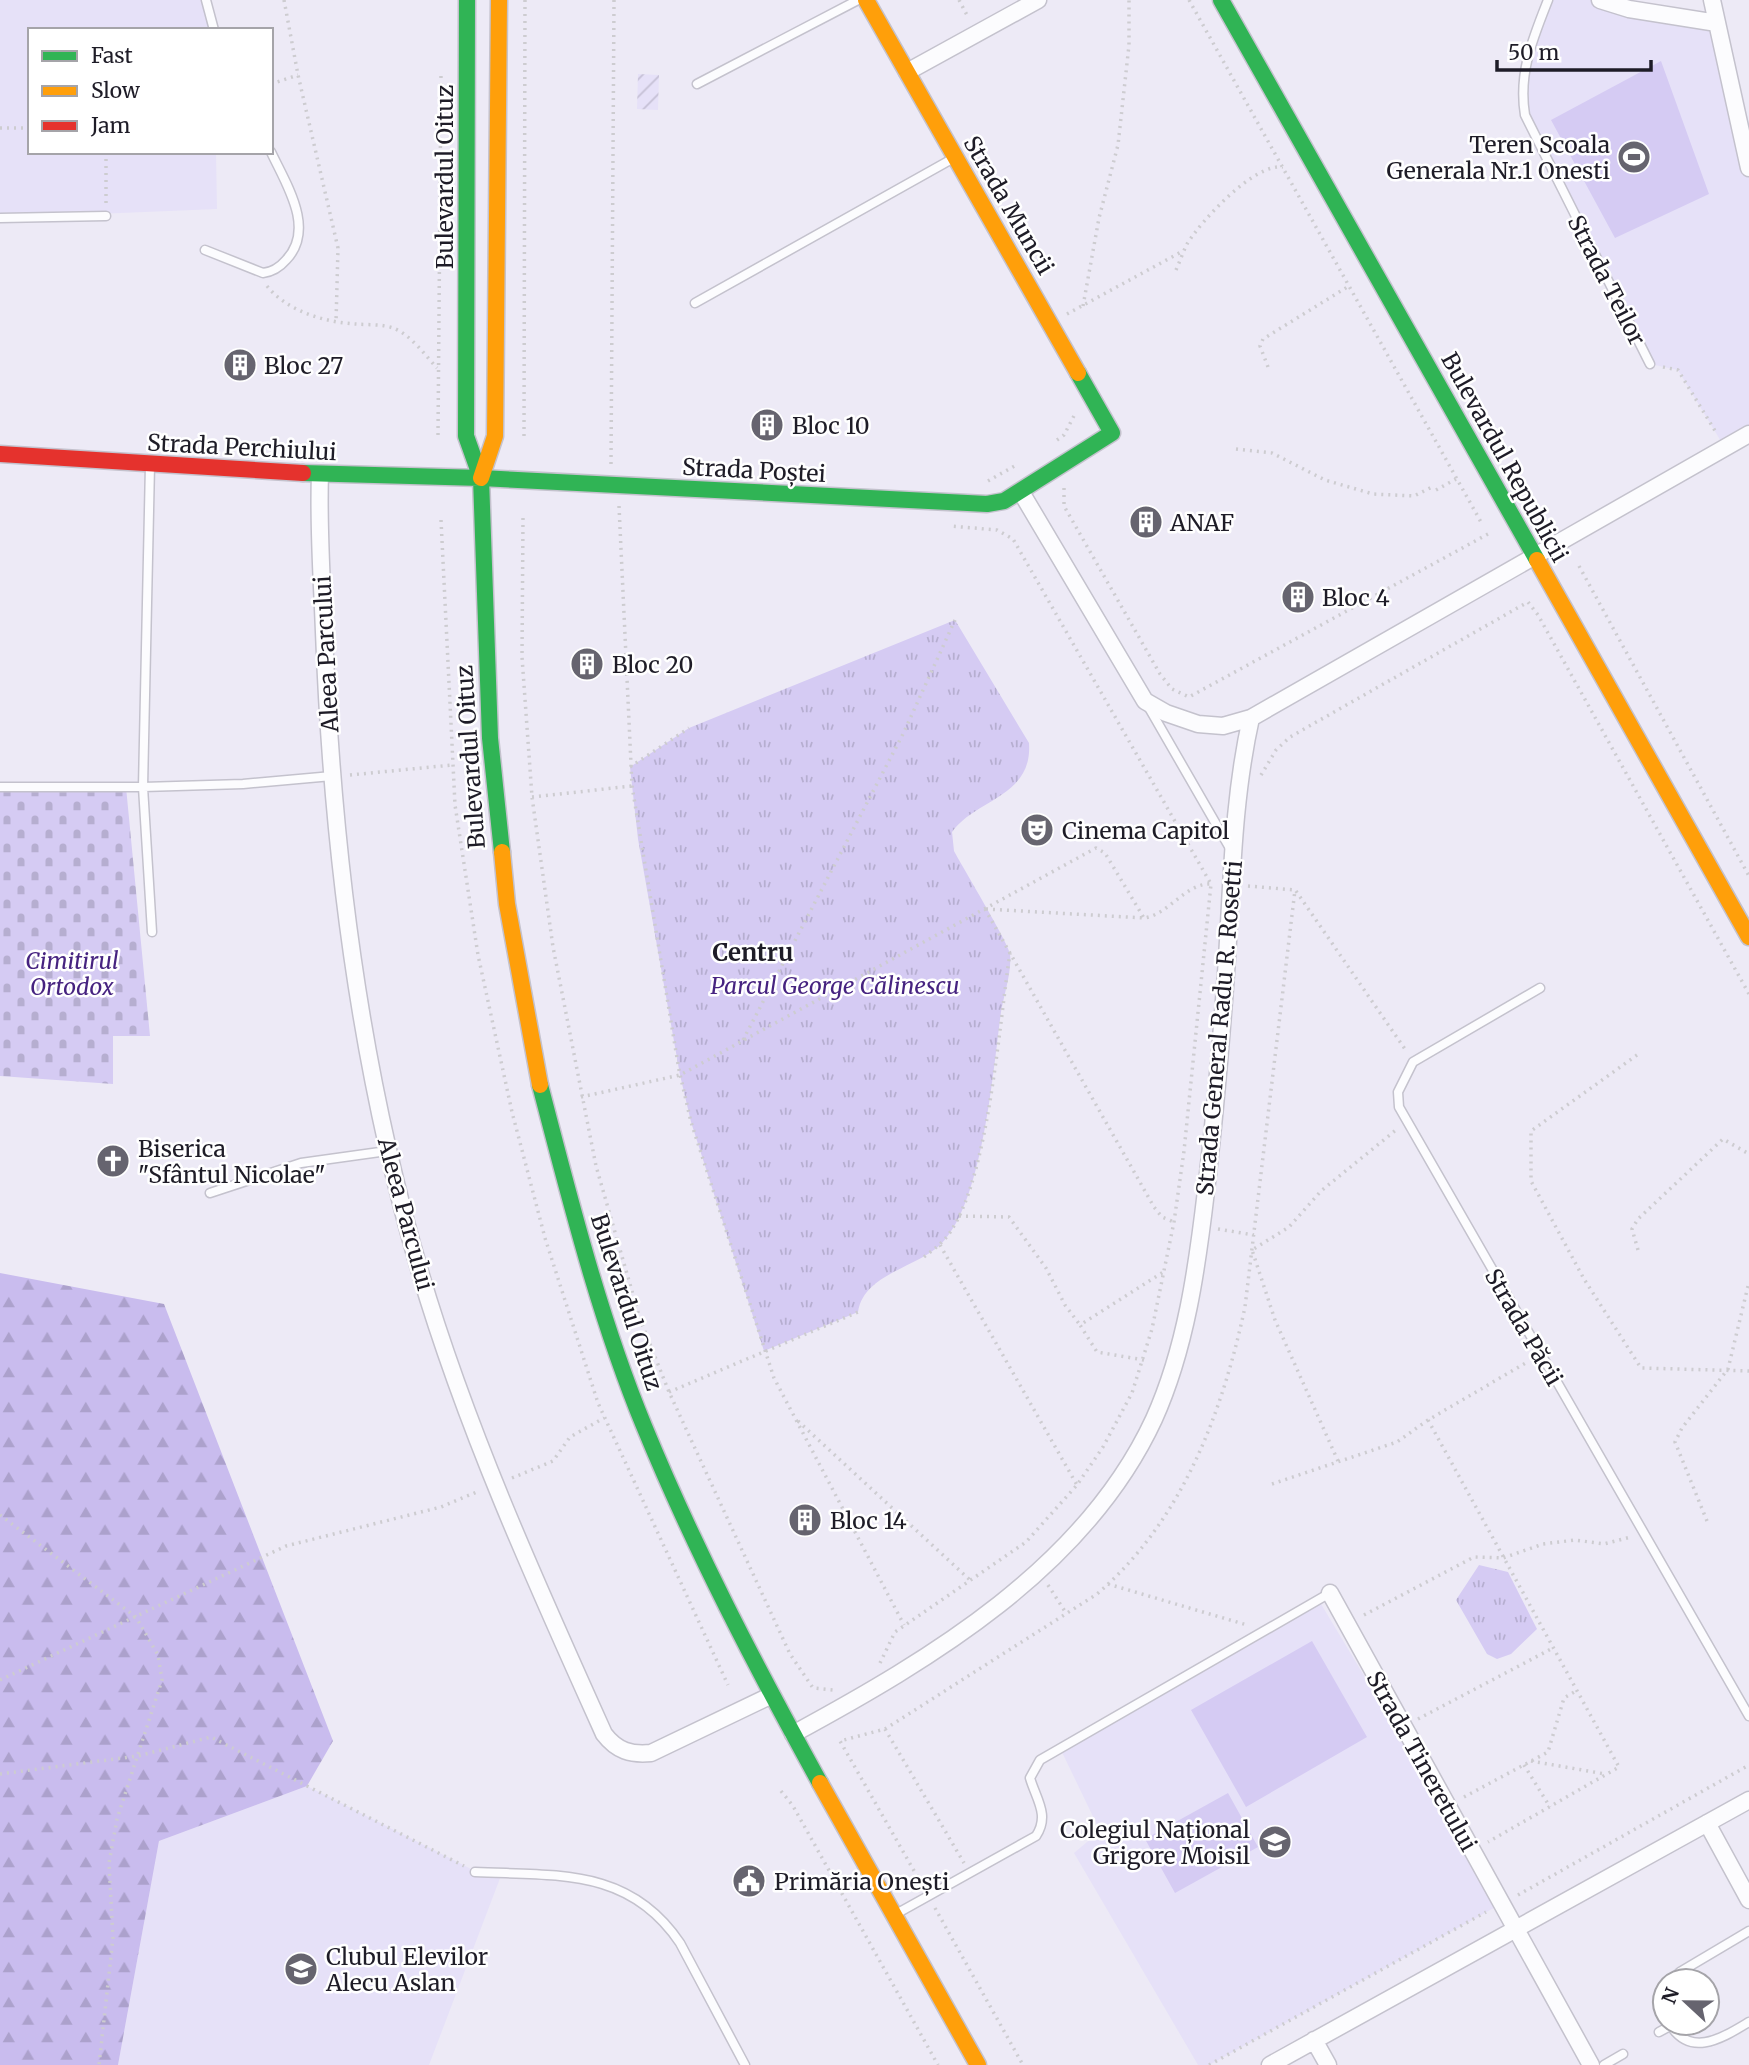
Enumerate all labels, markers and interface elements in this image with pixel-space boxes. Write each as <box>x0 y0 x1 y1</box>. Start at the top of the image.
legend <box>28 28 273 154</box>
scale bar <box>1497 28 1651 72</box>
text: 50 m <box>1508 39 1559 66</box>
text: Fast <box>91 42 133 69</box>
text: Slow <box>91 77 140 104</box>
street label: Bulevardul Oituz <box>430 85 459 269</box>
text: Jam <box>90 112 130 139</box>
place label: Teren Scoala Generala Nr.1 Onesti <box>1386 130 1610 185</box>
street label: Strada Muncii <box>958 131 1060 279</box>
sports icon: Teren Scoala Generala Nr.1 Onesti <box>1615 138 1653 176</box>
street label: Strada Teilor <box>1562 210 1652 350</box>
building icon: Bloc 27 <box>221 346 259 384</box>
street label: Bulevardul Republicii <box>1435 347 1575 567</box>
place label: Bloc 27 <box>264 351 343 380</box>
building icon: Bloc 10 <box>748 406 786 444</box>
place label: Bloc 10 <box>792 411 870 440</box>
street label: Strada Perchiului <box>146 428 338 466</box>
street label: Strada Poștei <box>681 452 827 488</box>
building icon: ANAF <box>1127 503 1165 541</box>
place label: ANAF <box>1169 508 1234 537</box>
street label: Aleea Parcului <box>307 575 345 734</box>
building icon: Bloc 4 <box>1279 578 1317 616</box>
place label: Bloc 4 <box>1322 583 1390 612</box>
building icon: Bloc 20 <box>568 645 606 683</box>
place label: Bloc 20 <box>612 650 693 679</box>
street label: Bulevardul Oituz <box>449 664 491 850</box>
theatre icon: Cinema Capitol <box>1018 811 1056 849</box>
place label: Cinema Capitol <box>1062 816 1229 845</box>
street label: Strada General Radu R. Rosetti <box>1190 859 1248 1197</box>
district label: Centru <box>713 937 793 968</box>
park label: Cimitirul Ortodox <box>25 946 119 1001</box>
park label: Parcul George Călinescu <box>710 971 960 1000</box>
street label: Aleea Parcului <box>371 1133 440 1294</box>
place label: Biserica "Sfântul Nicolae" <box>138 1134 326 1189</box>
church icon: Biserica "Sfântul Nicolae" <box>94 1142 132 1180</box>
street label: Bulevardul Oituz <box>585 1210 669 1394</box>
street label: Strada Păcii <box>1479 1263 1569 1391</box>
building icon: Bloc 14 <box>786 1501 824 1539</box>
place label: Bloc 14 <box>830 1506 907 1535</box>
street label: Strada Tineretului <box>1360 1666 1484 1856</box>
place label: Colegiul Național Grigore Moisil <box>1060 1815 1250 1870</box>
school or university icon: Colegiul Național Grigore Moisil <box>1256 1823 1294 1861</box>
public building icon: Primăria Onești <box>730 1862 768 1900</box>
place label: Primăria Onești <box>774 1867 949 1896</box>
place label: Clubul Elevilor Alecu Aslan <box>325 1942 488 1997</box>
school or university icon: Clubul Elevilor Alecu Aslan <box>282 1950 320 1988</box>
north arrow <box>1651 1967 1721 2037</box>
text: N <box>1656 1984 1684 2007</box>

